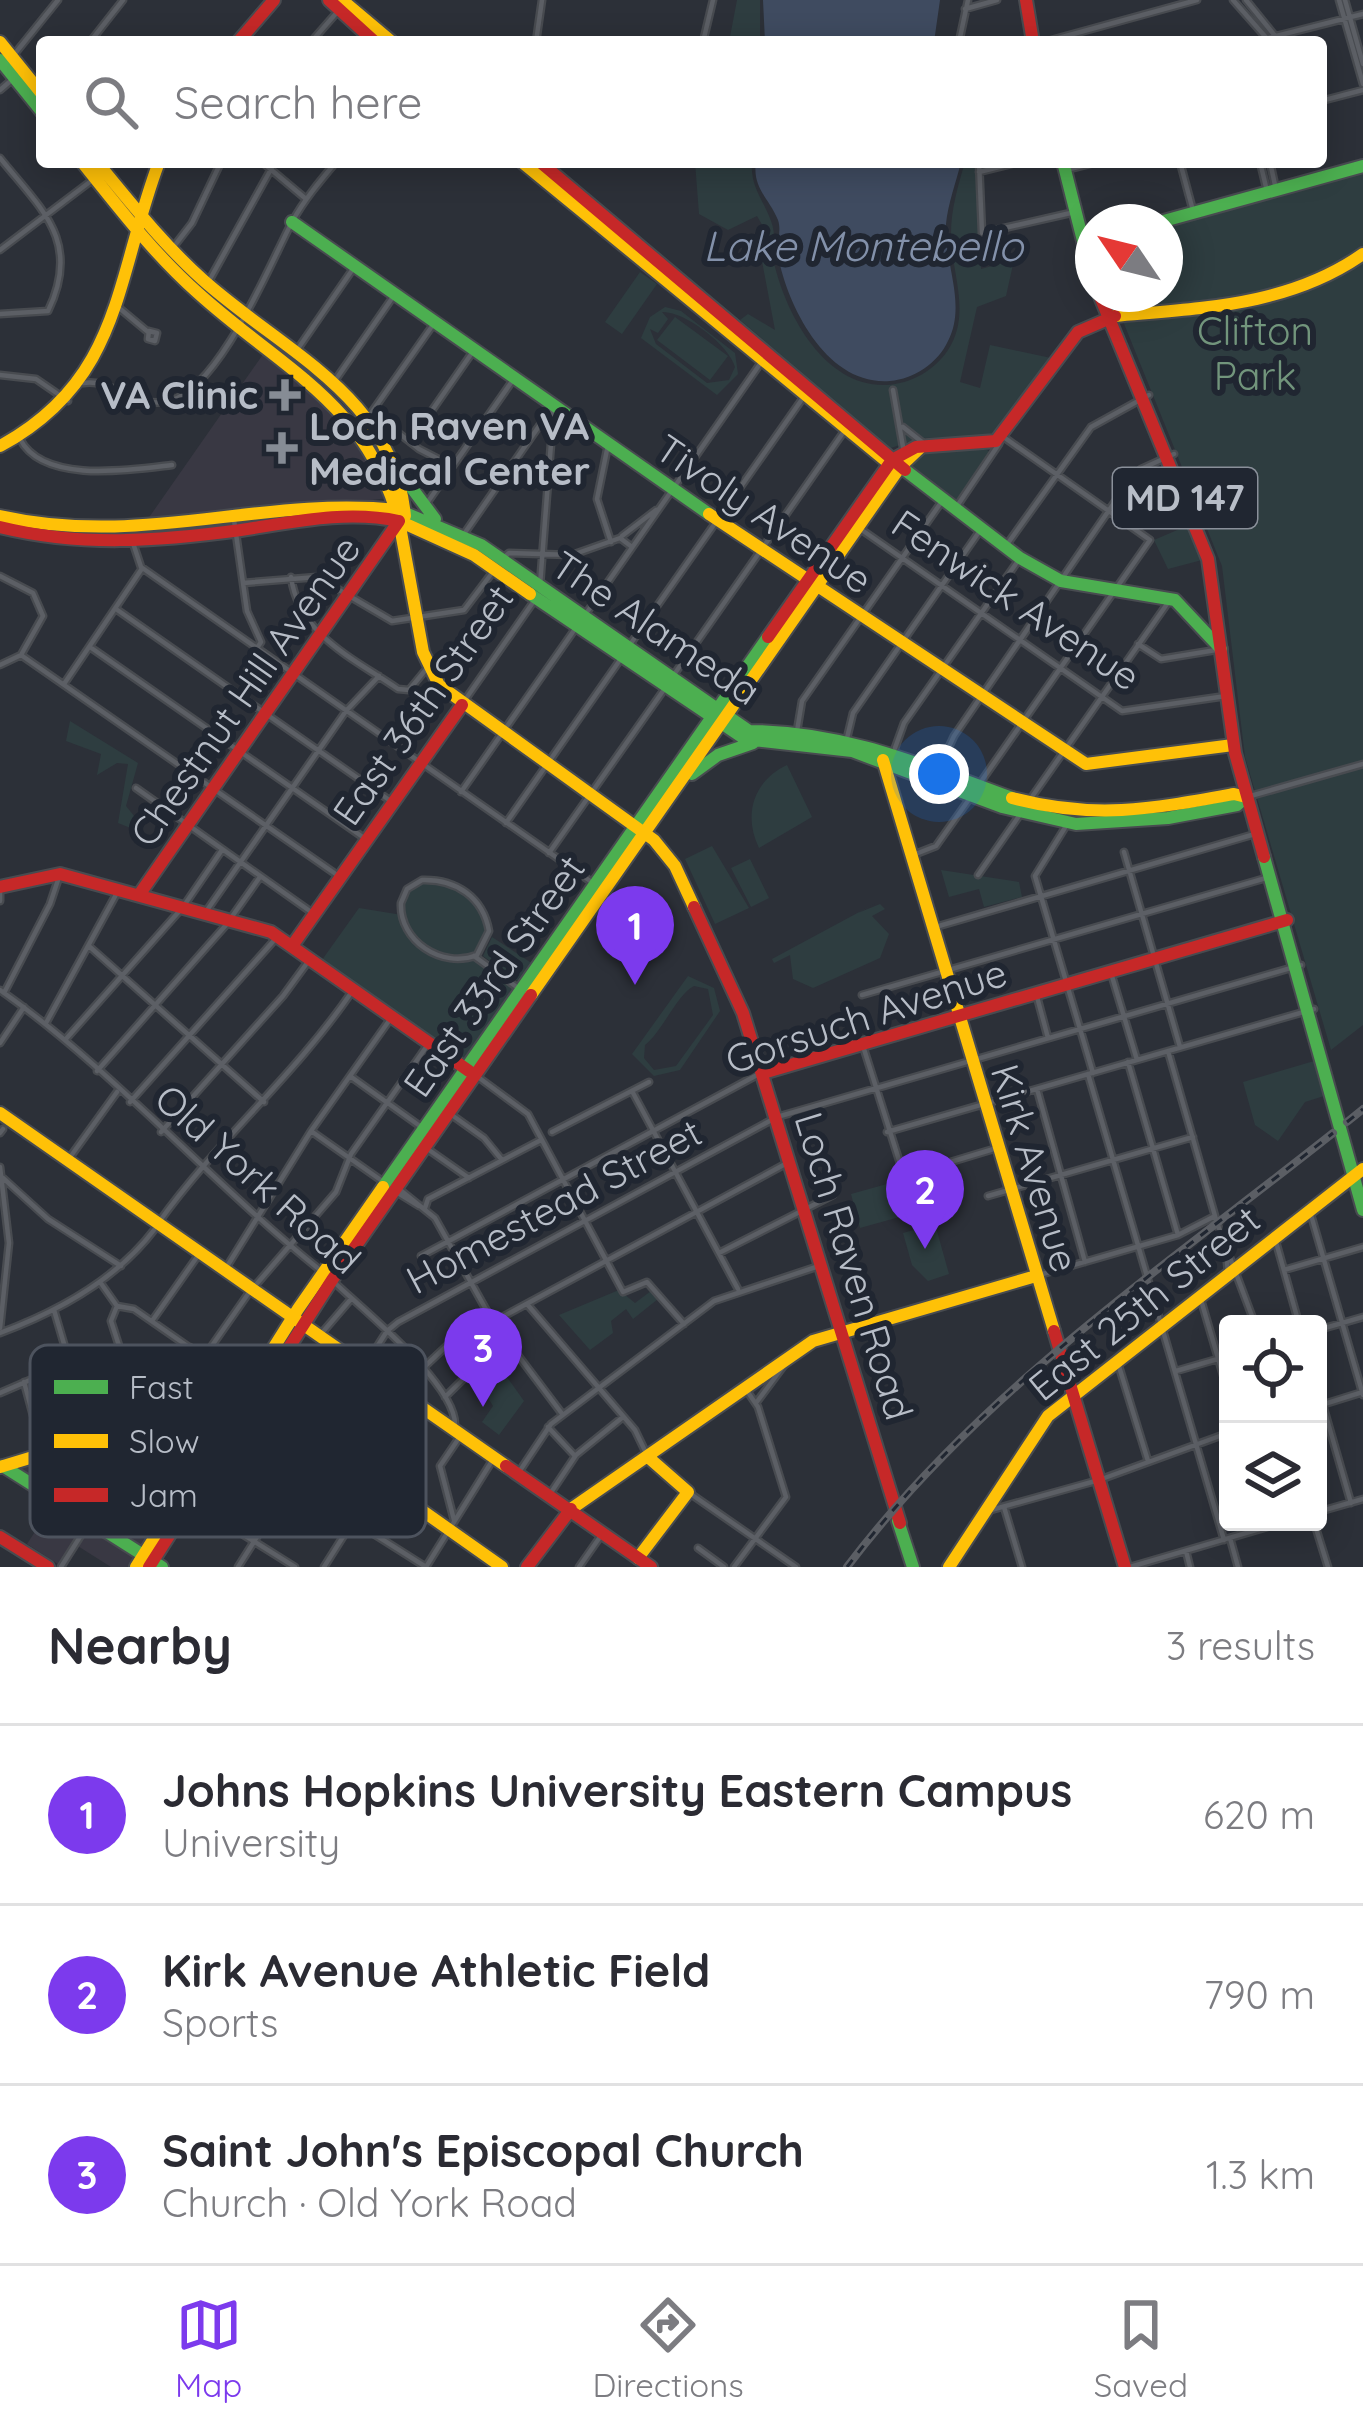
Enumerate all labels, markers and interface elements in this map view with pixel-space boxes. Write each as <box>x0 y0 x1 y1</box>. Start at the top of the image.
search box <box>36 36 1327 168</box>
icon: search <box>78 69 144 135</box>
text: Search here <box>174 74 422 130</box>
north arrow <box>1075 204 1183 312</box>
water label: Lake Montebello <box>703 219 1025 272</box>
park label: Clifton Park <box>1197 306 1313 400</box>
place label: VA Clinic <box>100 370 258 419</box>
marker: VA Clinic <box>269 379 301 411</box>
place label: Loch Raven VA Medical Center <box>309 401 590 495</box>
street label: Tivoly Avenue <box>647 423 882 604</box>
marker: Loch Raven VA Medical Center <box>266 432 298 464</box>
road number: MD 147 <box>1113 468 1257 528</box>
street label: Fenwick Avenue <box>883 499 1150 701</box>
street label: Chestnut Hill Avenue <box>119 526 370 856</box>
street label: The Alameda <box>543 540 770 715</box>
street label: East 36th Street <box>322 575 524 834</box>
your location <box>909 744 969 804</box>
street label: East 33rd Street <box>392 845 595 1106</box>
pin: 1 <box>596 886 674 985</box>
street label: Gorsuch Avenue <box>719 947 1013 1084</box>
street label: Kirk Avenue <box>981 1058 1090 1278</box>
street label: Old York Road <box>145 1074 371 1284</box>
street label: Loch Raven Road <box>784 1106 925 1426</box>
street label: Homestead Street <box>398 1107 710 1304</box>
pin: 2 <box>886 1150 964 1249</box>
street label: East 25th Street <box>1018 1194 1269 1411</box>
pin: 3 <box>444 1308 522 1407</box>
map controls <box>1219 1315 1327 1531</box>
button: locate <box>1219 1315 1327 1423</box>
legend <box>30 1345 426 1537</box>
text: Fast <box>129 1366 194 1407</box>
text: Slow <box>129 1420 200 1461</box>
button: layers <box>1219 1423 1327 1531</box>
text: Jam <box>129 1474 198 1515</box>
text: Nearby <box>48 1613 232 1677</box>
text: 3 results <box>1166 1621 1315 1670</box>
text: Johns Hopkins University Eastern Campus <box>162 1762 1072 1818</box>
text: 1 <box>79 1790 95 1839</box>
text: 620 m <box>1203 1790 1315 1839</box>
text: University <box>162 1818 340 1867</box>
text: Kirk Avenue Athletic Field <box>162 1942 710 1998</box>
text: 2 <box>76 1970 98 2019</box>
text: 790 m <box>1204 1970 1315 2019</box>
text: Sports <box>162 1998 278 2047</box>
text: Saint John's Episcopal Church <box>162 2122 804 2178</box>
text: 3 <box>77 2150 97 2199</box>
text: 1.3 km <box>1206 2150 1315 2199</box>
text: Church · Old York Road <box>162 2178 577 2227</box>
tab: Map <box>175 2292 242 2405</box>
tab: Directions <box>592 2292 744 2405</box>
tab: Saved <box>1094 2292 1188 2405</box>

